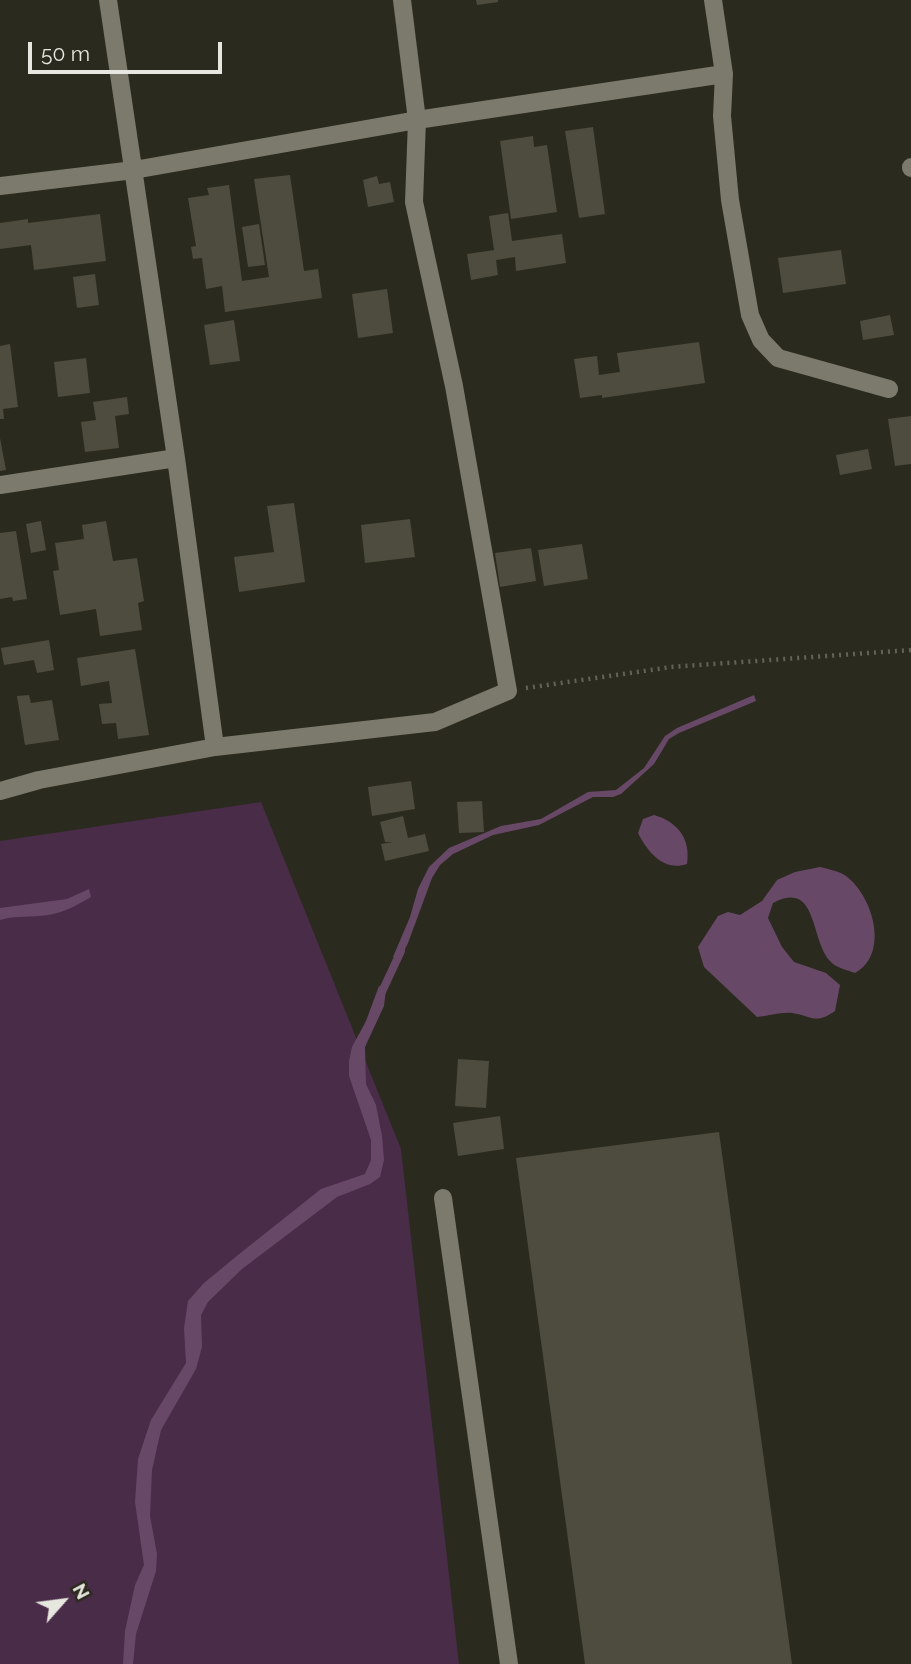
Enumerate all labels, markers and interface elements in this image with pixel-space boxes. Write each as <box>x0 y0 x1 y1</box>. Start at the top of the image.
scale bar <box>32 28 226 72</box>
text: 50 m <box>41 41 90 66</box>
north arrow <box>28 1566 98 1636</box>
text: N <box>68 1580 95 1603</box>

